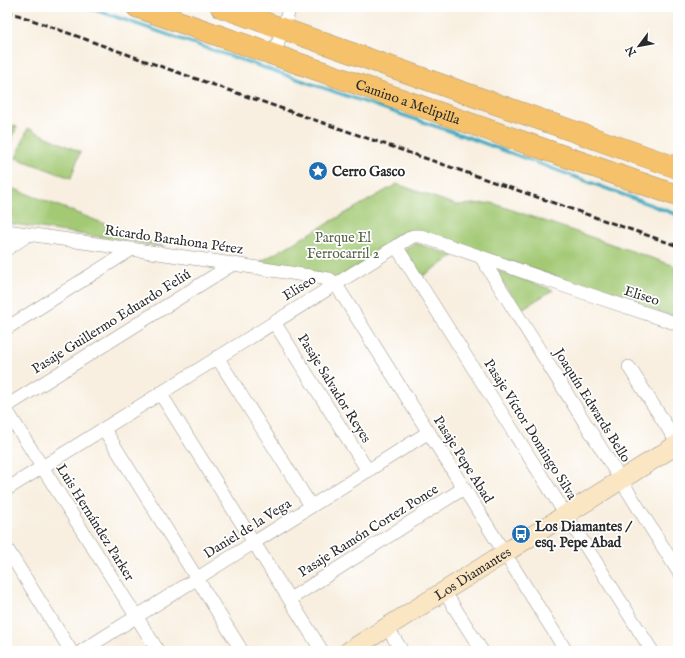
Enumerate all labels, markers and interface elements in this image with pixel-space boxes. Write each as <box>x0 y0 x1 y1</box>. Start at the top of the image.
north arrow <box>619 26 659 66</box>
text: N <box>623 43 640 59</box>
street label: Camino a Melipilla <box>353 76 463 130</box>
place icon: Cerro Gasco <box>307 160 329 182</box>
place label: Cerro Gasco <box>332 163 405 181</box>
street label: Ricardo Barahona Pérez <box>103 221 245 259</box>
park label: Parque El Ferrocarril 2 <box>307 229 380 263</box>
street label: Pasaje Guillermo Eduardo Feliú <box>29 265 194 378</box>
street label: Eliseo <box>279 270 320 305</box>
street label: Eliseo <box>622 282 662 310</box>
street label: Pasaje Salvador Reyes <box>293 331 375 446</box>
street label: Joaquín Edwards Bello <box>549 343 635 466</box>
street label: Pasaje Víctor Domingo Silva <box>479 356 581 504</box>
street label: Pasaje Pepe Abad <box>429 412 497 507</box>
street label: Luis Hernández Parker <box>52 461 139 584</box>
street label: Pasaje Ramón Cortez Ponce <box>295 480 442 581</box>
street label: Daniel de la Vega <box>200 494 296 563</box>
place label: Los Diamantes / esq. Pepe Abad <box>535 518 633 552</box>
bus stop icon: Los Diamantes / esq. Pepe Abad <box>510 523 532 545</box>
street label: Los Diamantes <box>431 543 515 605</box>

